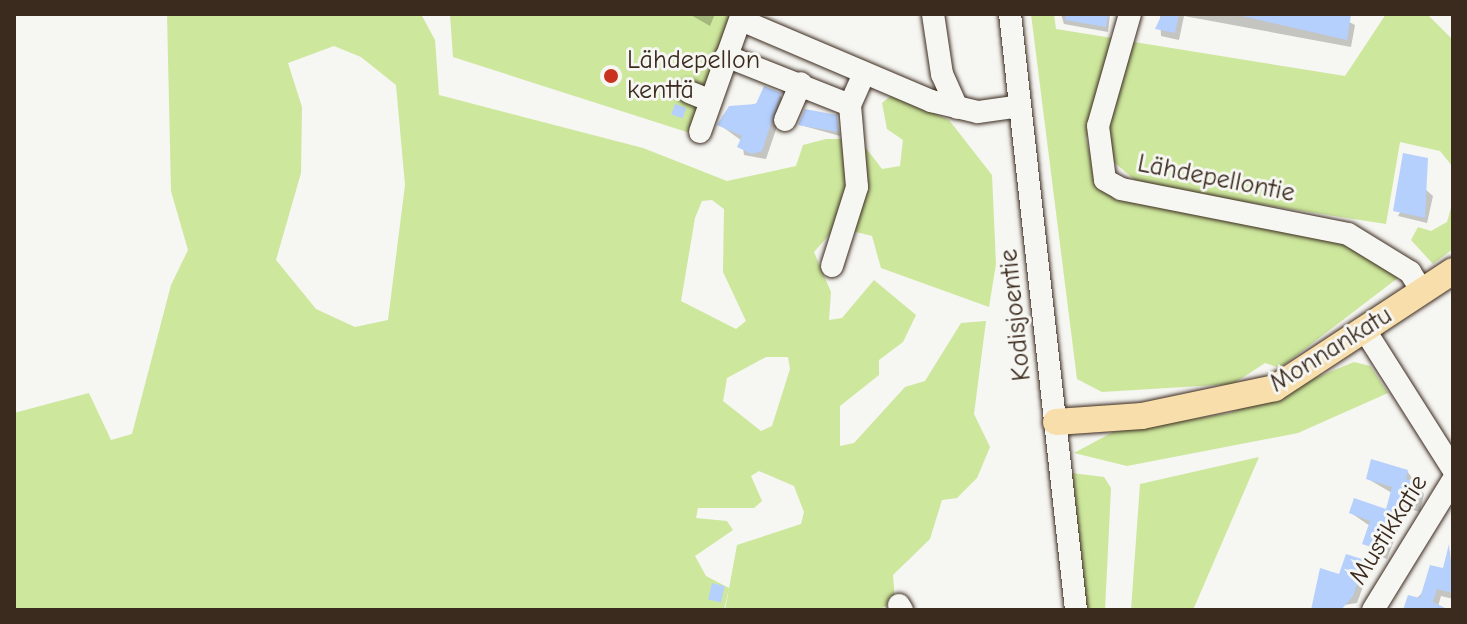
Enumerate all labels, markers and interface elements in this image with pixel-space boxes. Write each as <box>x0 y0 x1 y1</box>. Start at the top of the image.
place label: Lähdepellon kenttä <box>627 45 760 106</box>
marker: Lähdepellon kenttä <box>602 67 620 85</box>
street label: Lähdepellontie <box>1135 148 1297 210</box>
street label: Kodisjoentie <box>994 247 1038 383</box>
street label: Monnankatu <box>1264 300 1398 400</box>
street label: Mustikkatie <box>1343 469 1435 591</box>

